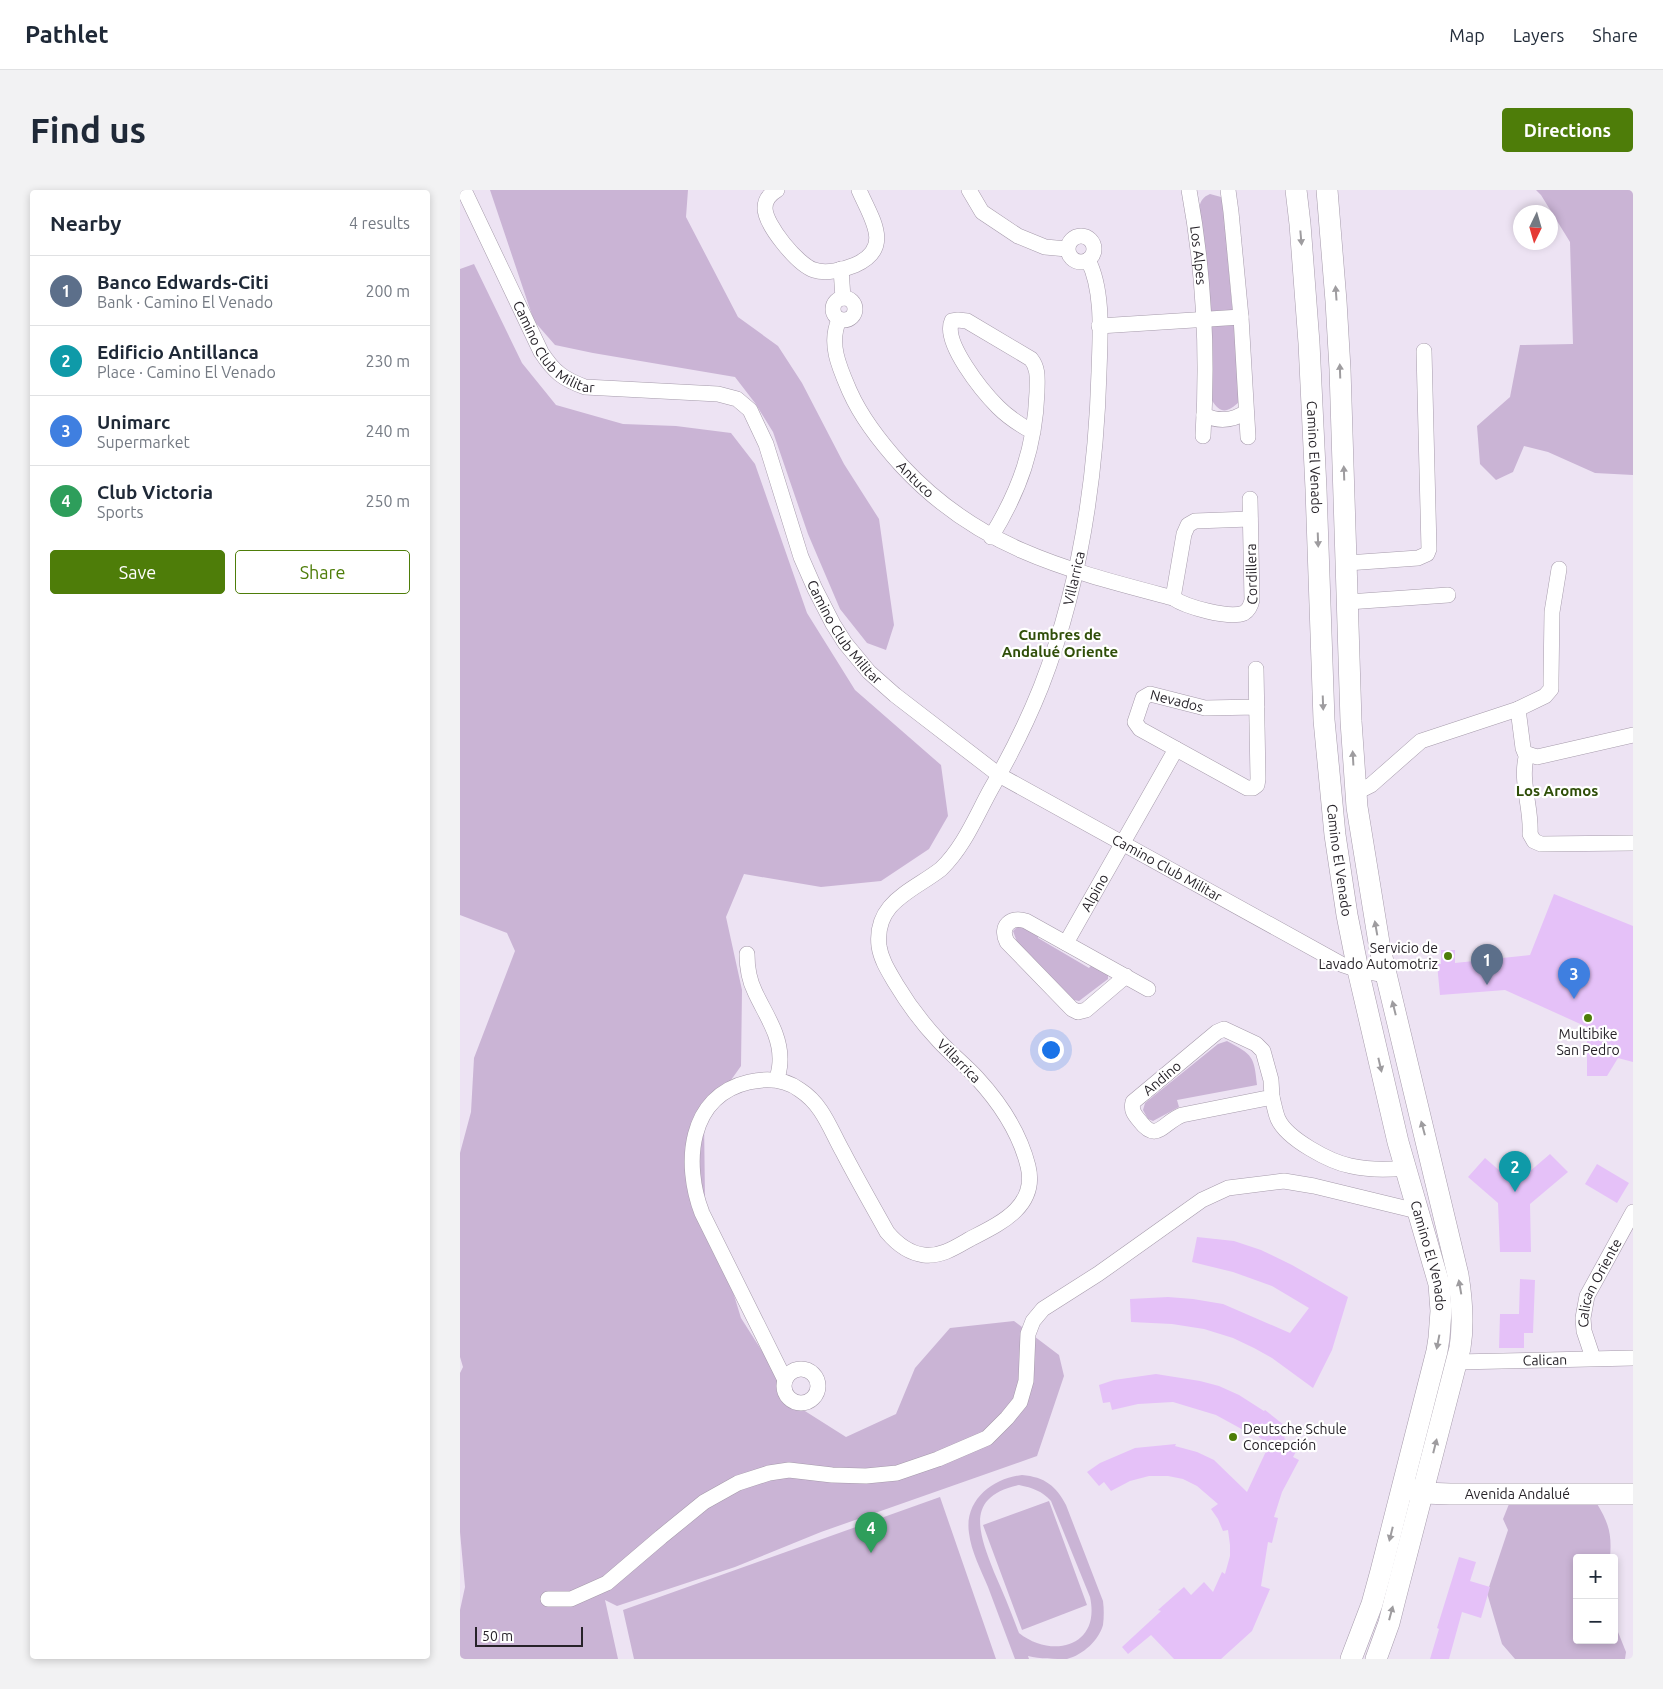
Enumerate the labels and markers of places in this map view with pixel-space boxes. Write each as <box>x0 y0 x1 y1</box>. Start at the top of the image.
place label: Servicio de Lavado Automotriz <box>1318 940 1438 972</box>
pin: 1 <box>1471 944 1503 985</box>
marker: Servicio de Lavado Automotriz <box>1442 950 1454 962</box>
pin: 3 <box>1558 958 1590 999</box>
marker: Multibike San Pedro <box>1582 1012 1594 1024</box>
place label: Multibike San Pedro <box>1556 1026 1620 1058</box>
pin: 2 <box>1499 1151 1531 1192</box>
place label: Deutsche Schule Concepción <box>1243 1421 1347 1453</box>
marker: Deutsche Schule Concepción <box>1227 1431 1239 1443</box>
pin: 4 <box>855 1512 887 1553</box>

